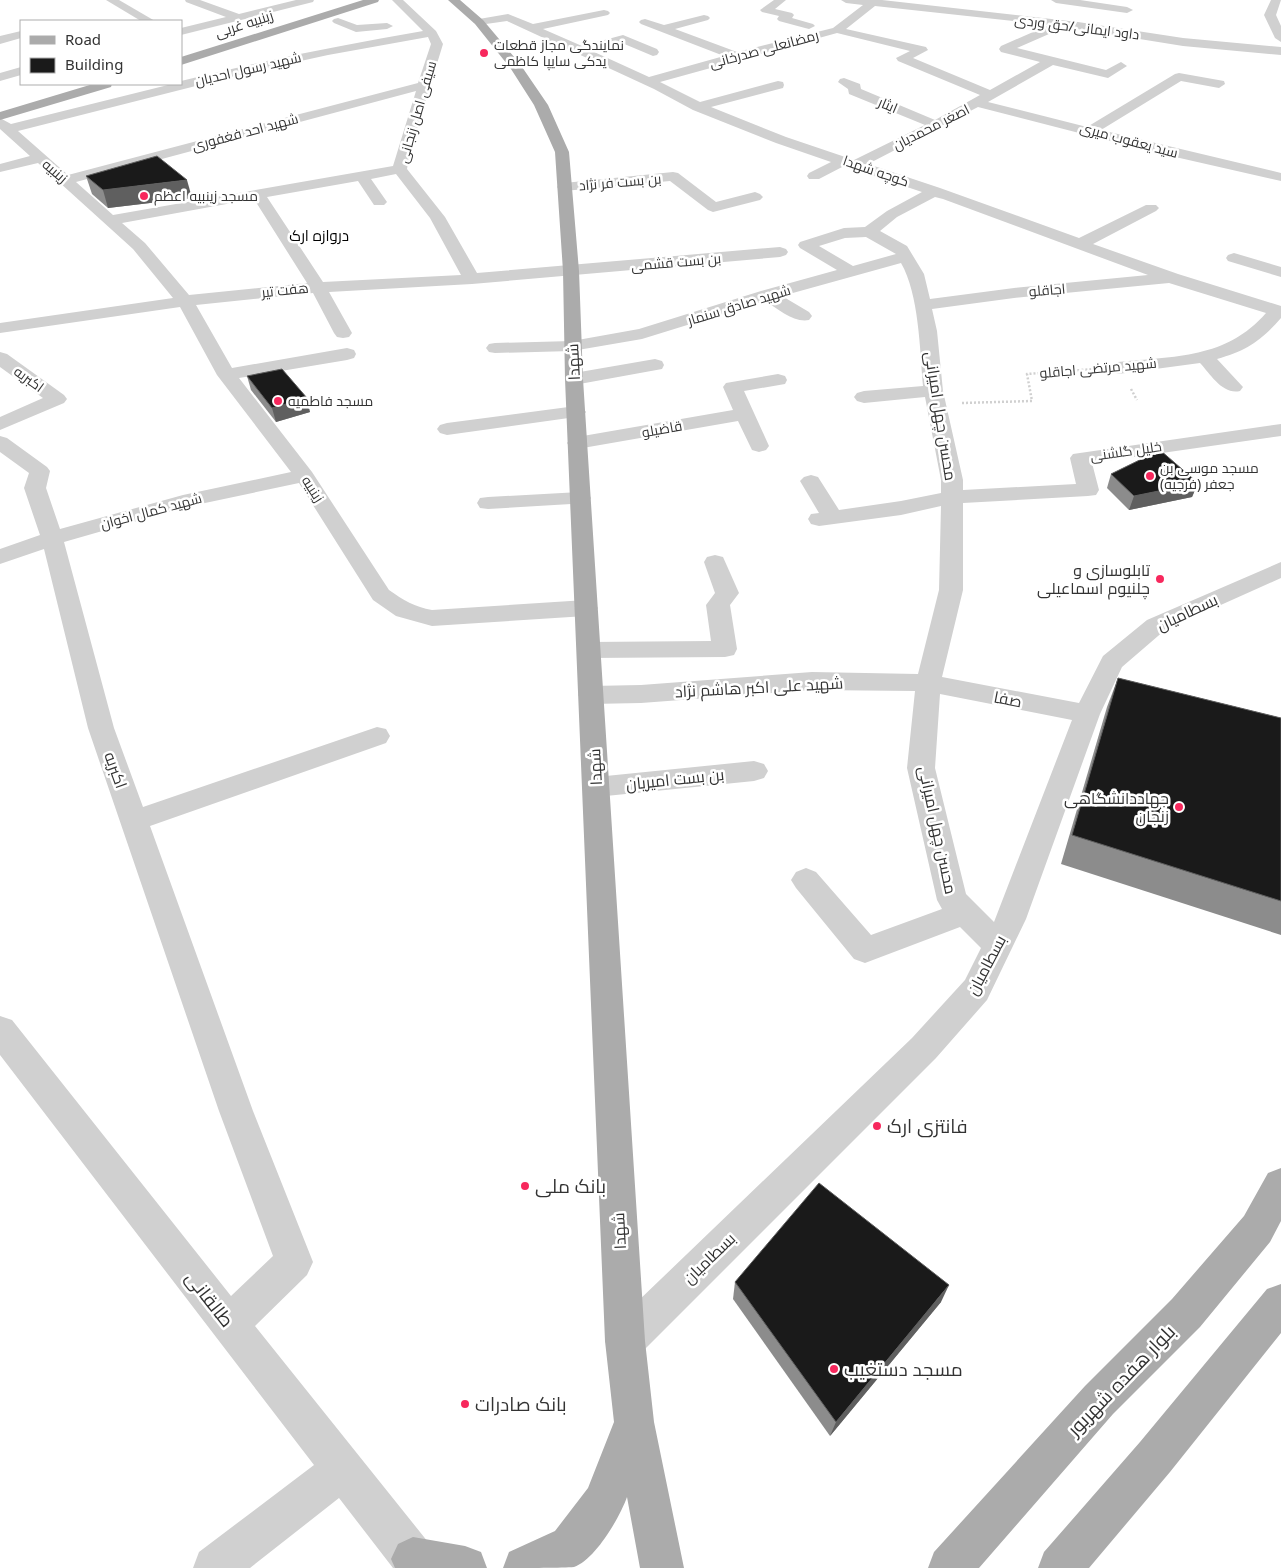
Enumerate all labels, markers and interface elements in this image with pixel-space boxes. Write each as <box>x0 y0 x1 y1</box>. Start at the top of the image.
street label: زینبیه غربی <box>212 5 275 42</box>
street label: داود ایمانی/حق وردی <box>1014 9 1141 44</box>
legend <box>20 20 182 85</box>
street label: رمضانعلی صدرخانی <box>707 25 821 72</box>
text: Road <box>65 29 101 49</box>
place label: نمایندگی مجاز قطعات یدکی سایپا کاظمی <box>494 35 624 71</box>
street label: شهید رسول احدیان <box>193 47 303 90</box>
marker: نمایندگی مجاز قطعات یدکی سایپا کاظمی <box>478 47 490 59</box>
text: Building <box>65 54 123 74</box>
street label: سیفی اصل زنجانی <box>393 59 440 165</box>
street label: ایثار <box>875 92 901 117</box>
street label: اصغر محمدیان <box>889 99 972 154</box>
street label: شهید احد فغفوری <box>190 108 300 155</box>
street label: سید یعقوب میری <box>1078 117 1180 162</box>
street label: کوچه شهدا <box>840 150 912 192</box>
street label: زینبیه <box>39 154 72 187</box>
street label: بن بست فر نژاد <box>578 168 662 195</box>
place label: مسجد زینبیه اعظم <box>154 186 258 206</box>
marker: مسجد زینبیه اعظم <box>138 190 150 202</box>
district label: دروازه ارک <box>289 225 349 245</box>
street label: بن بست قشمی <box>630 248 722 275</box>
street label: هفت تیر <box>259 278 309 302</box>
street label: اجاقلو <box>1028 278 1066 301</box>
street label: شهید صادق سنمار <box>684 280 793 330</box>
street label: شهدا <box>561 343 585 381</box>
street label: محسن چهل امیرانی <box>919 350 962 482</box>
street label: شهید مرتضی اجاقلو <box>1039 353 1157 382</box>
street label: اکبریه <box>10 361 48 396</box>
place label: مسجد فاطمیه <box>288 391 373 410</box>
marker: مسجد فاطمیه <box>272 395 284 407</box>
street label: قاضیلو <box>640 416 684 441</box>
street label: خلیل گلشنی <box>1089 436 1163 465</box>
place label: مسجد موسی بن جعفر (فرجیه) <box>1160 458 1259 493</box>
marker: مسجد موسی بن جعفر (فرجیه) <box>1144 470 1156 482</box>
street label: زینبیه <box>298 472 329 506</box>
street label: شهید کمال اخوان <box>98 488 204 533</box>
place label: تابلوسازی و چلنیوم اسماعیلی <box>1037 559 1151 600</box>
marker: تابلوسازی و چلنیوم اسماعیلی <box>1154 573 1166 585</box>
street label: بسطامیان <box>1153 588 1221 636</box>
street label: شهید علی اکبر هاشم نژاد <box>674 672 844 703</box>
street label: صفا <box>992 686 1024 712</box>
street label: شهدا <box>583 748 607 786</box>
street label: اکبریه <box>99 749 133 791</box>
street label: بن بست امیریان <box>625 763 725 795</box>
street label: محسن چهل امیرانی <box>913 764 962 896</box>
place label: جهاددانشگاهی زنجان <box>1064 787 1169 827</box>
marker: جهاددانشگاهی زنجان <box>1173 801 1185 813</box>
street label: بسطامیان <box>961 931 1011 999</box>
place label: فانتزی ارک <box>887 1113 967 1139</box>
marker: فانتزی ارک <box>871 1120 883 1132</box>
place label: بانک ملی <box>535 1173 606 1199</box>
marker: بانک ملی <box>519 1180 531 1192</box>
street label: شهدا <box>607 1212 631 1250</box>
street label: بسطامیان <box>678 1227 740 1289</box>
street label: طالقانی <box>180 1266 240 1332</box>
street label: بلوار هفده شهریور <box>1060 1319 1181 1442</box>
place label: مسجد دستغیب <box>844 1356 963 1382</box>
marker: مسجد دستغیب <box>828 1363 840 1375</box>
place label: بانک صادرات <box>475 1391 567 1417</box>
marker: بانک صادرات <box>459 1398 471 1410</box>

